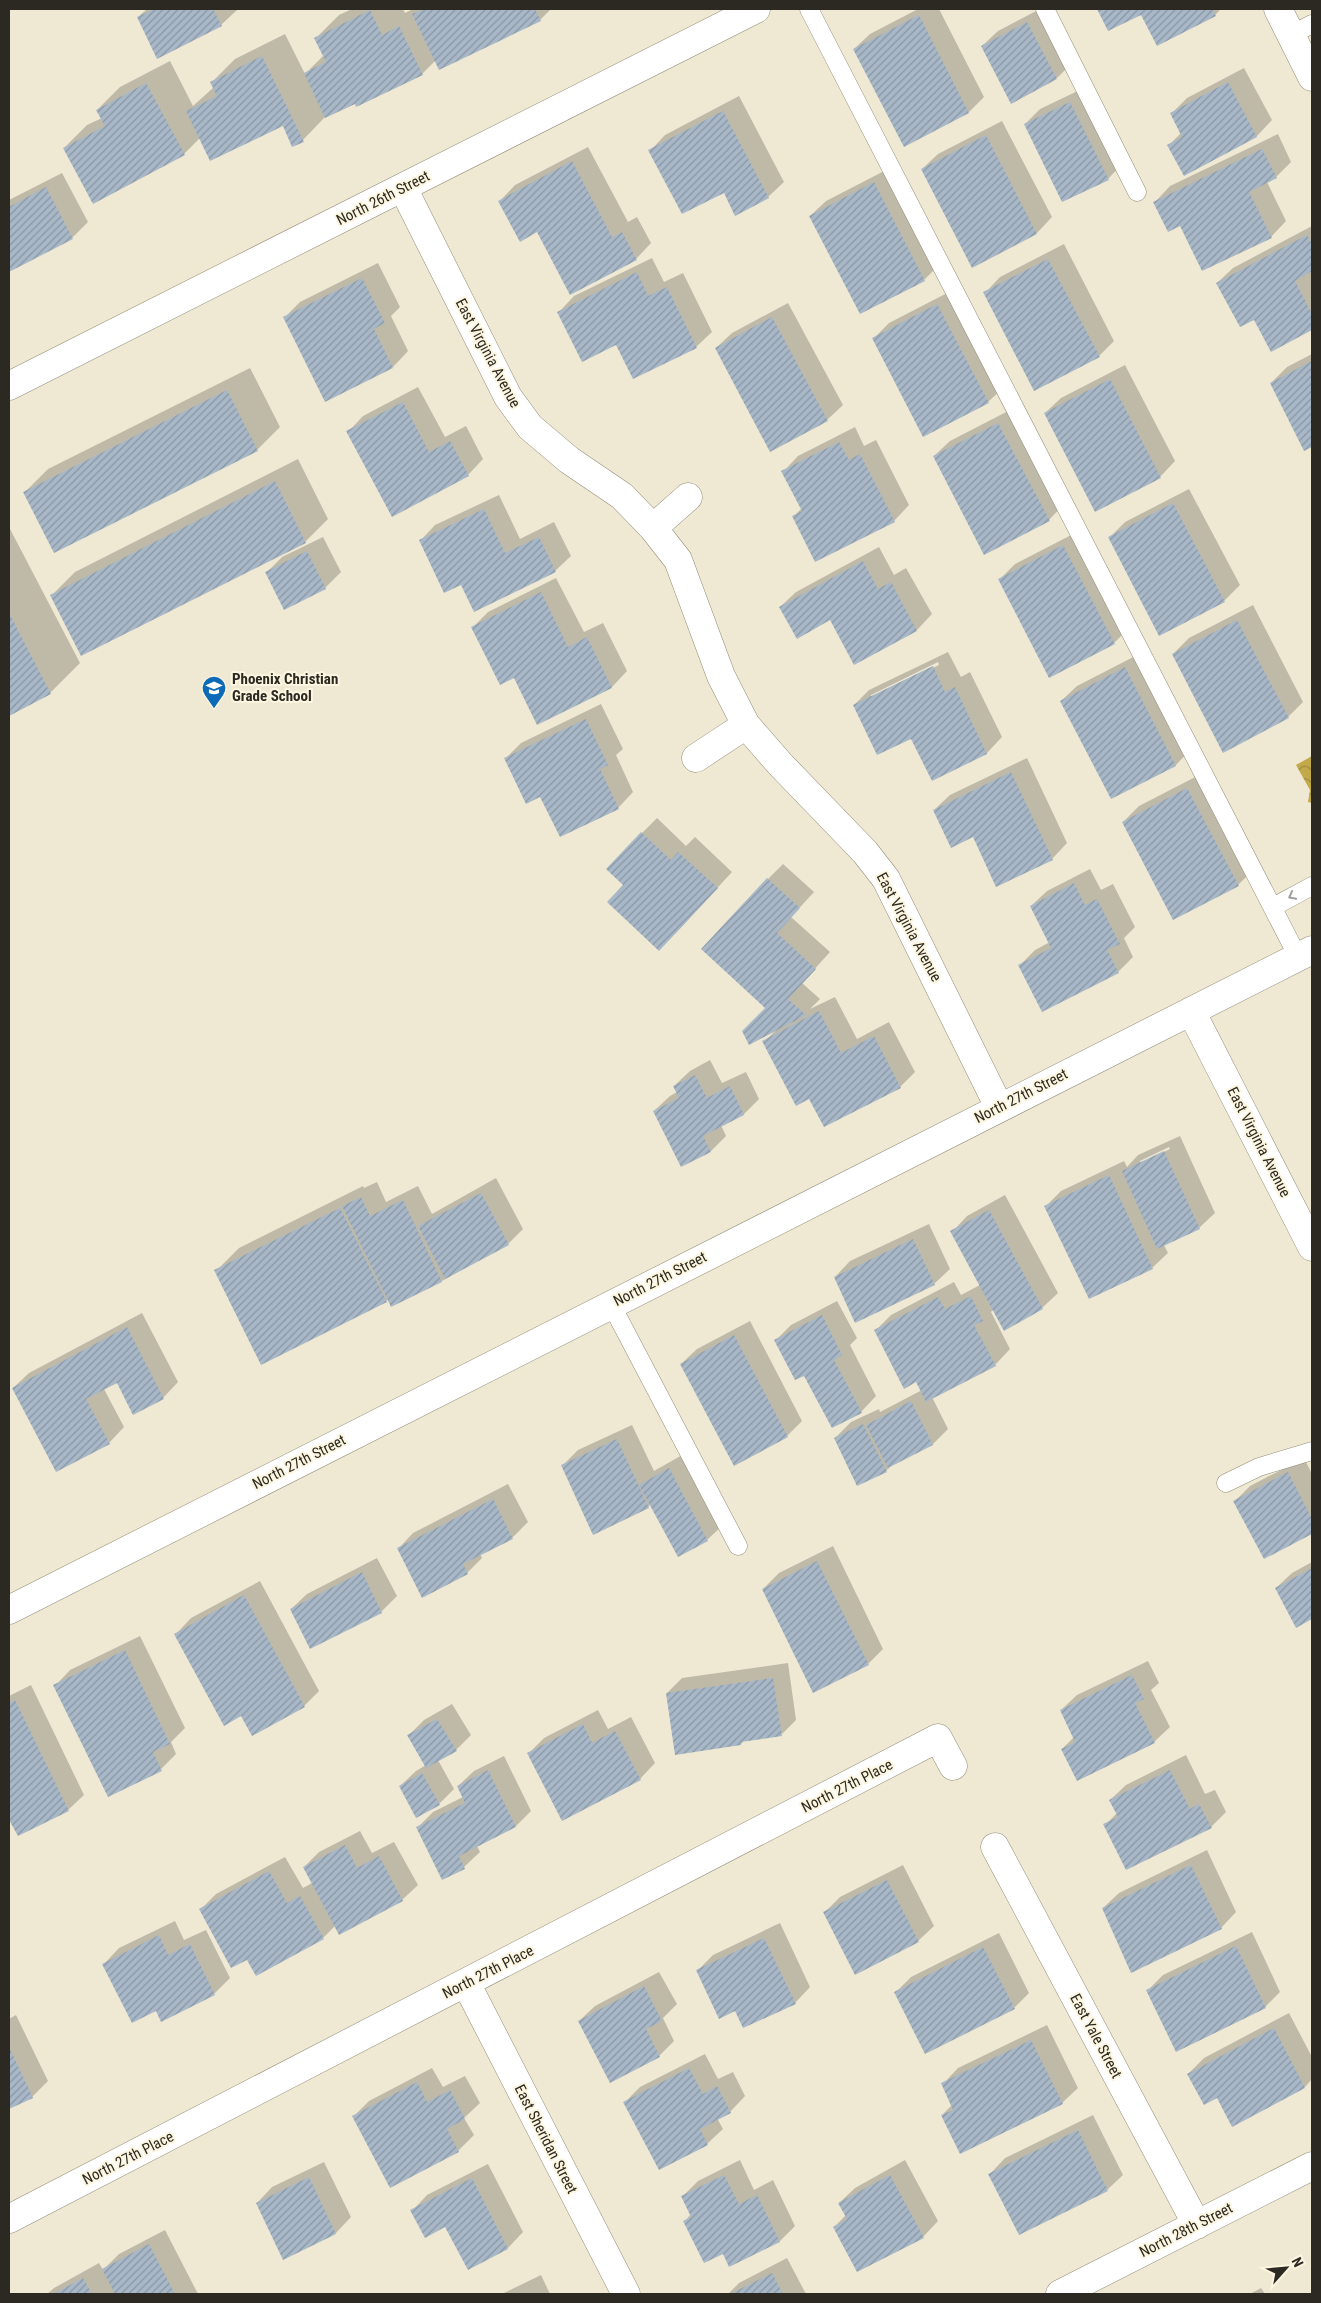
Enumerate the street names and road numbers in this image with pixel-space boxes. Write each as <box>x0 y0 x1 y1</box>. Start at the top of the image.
street label: North 26th Street <box>333 167 433 229</box>
street label: East Virginia Avenue <box>452 295 524 411</box>
street label: East Virginia Avenue <box>873 869 945 985</box>
street label: North 27th Street <box>971 1065 1071 1127</box>
street label: East Virginia Avenue <box>1224 1084 1294 1200</box>
street label: North 27th Street <box>610 1248 710 1310</box>
street label: North 27th Street <box>249 1431 349 1493</box>
street label: North 27th Place <box>798 1755 896 1817</box>
street label: North 27th Place <box>439 1941 537 2003</box>
street label: East Yale Street <box>1066 1991 1126 2081</box>
street label: East Sheridan Street <box>511 2081 581 2197</box>
street label: North 27th Place <box>79 2127 177 2189</box>
street label: North 28th Street <box>1136 2199 1236 2261</box>

